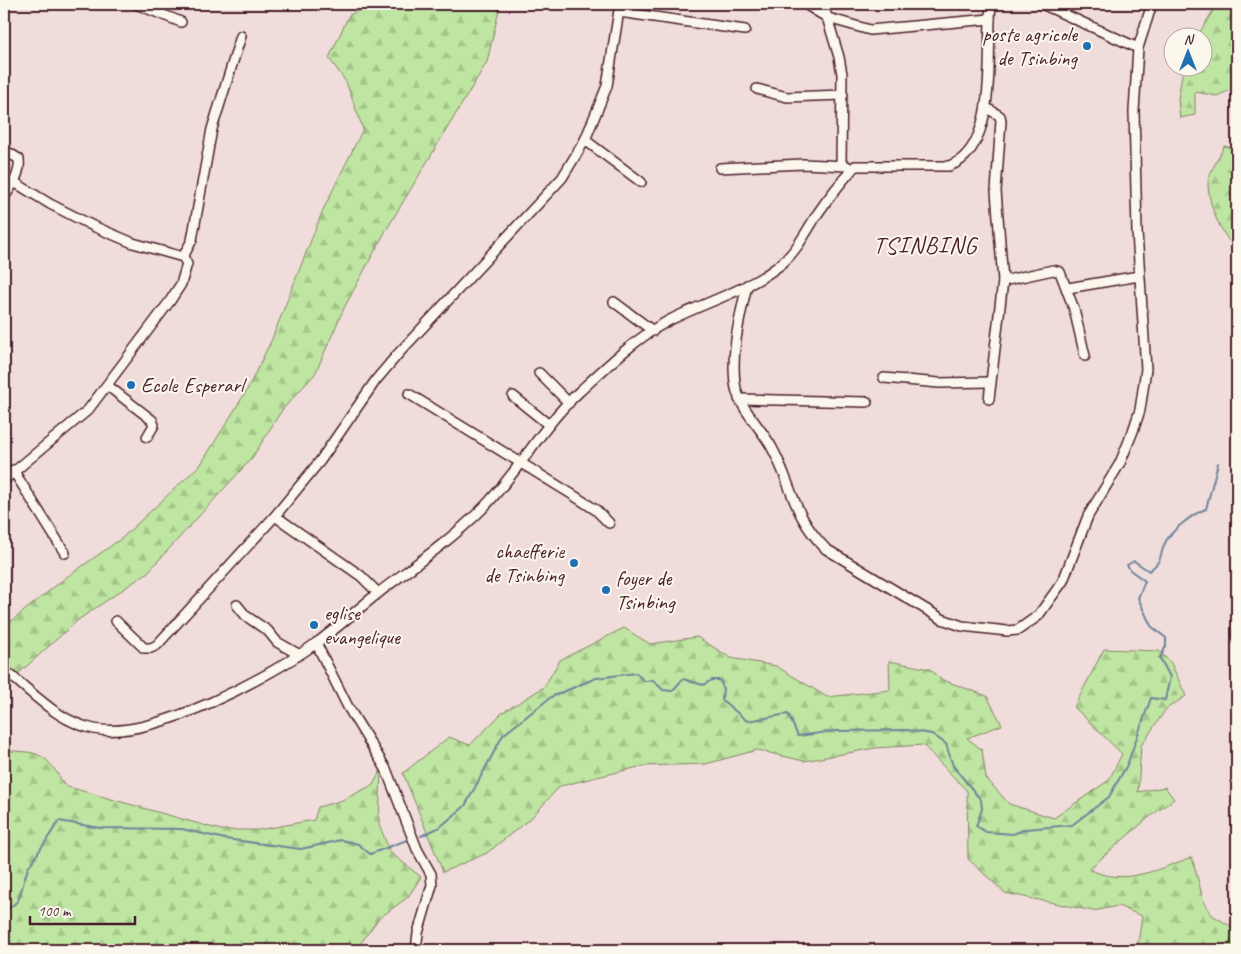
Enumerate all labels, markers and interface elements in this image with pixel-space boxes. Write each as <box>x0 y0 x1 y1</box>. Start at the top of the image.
place label: poste agricole de Tsinbing <box>982 21 1079 71</box>
north arrow <box>1164 28 1214 78</box>
text: N <box>1184 31 1195 48</box>
marker: poste agricole de Tsinbing <box>1081 40 1093 52</box>
district label: TSINBING <box>873 230 978 260</box>
place label: Ecole Esperarl <box>141 372 247 398</box>
marker: Ecole Esperarl <box>125 379 137 391</box>
place label: chaefferie de Tsinbing <box>485 538 566 588</box>
marker: chaefferie de Tsinbing <box>568 557 580 569</box>
place label: foyer de Tsinbing <box>616 565 676 615</box>
marker: foyer de Tsinbing <box>600 584 612 596</box>
place label: eglise evangelique <box>324 600 401 650</box>
marker: eglise evangelique <box>308 619 320 631</box>
scale bar <box>30 894 135 926</box>
text: 100 m <box>38 902 72 921</box>

